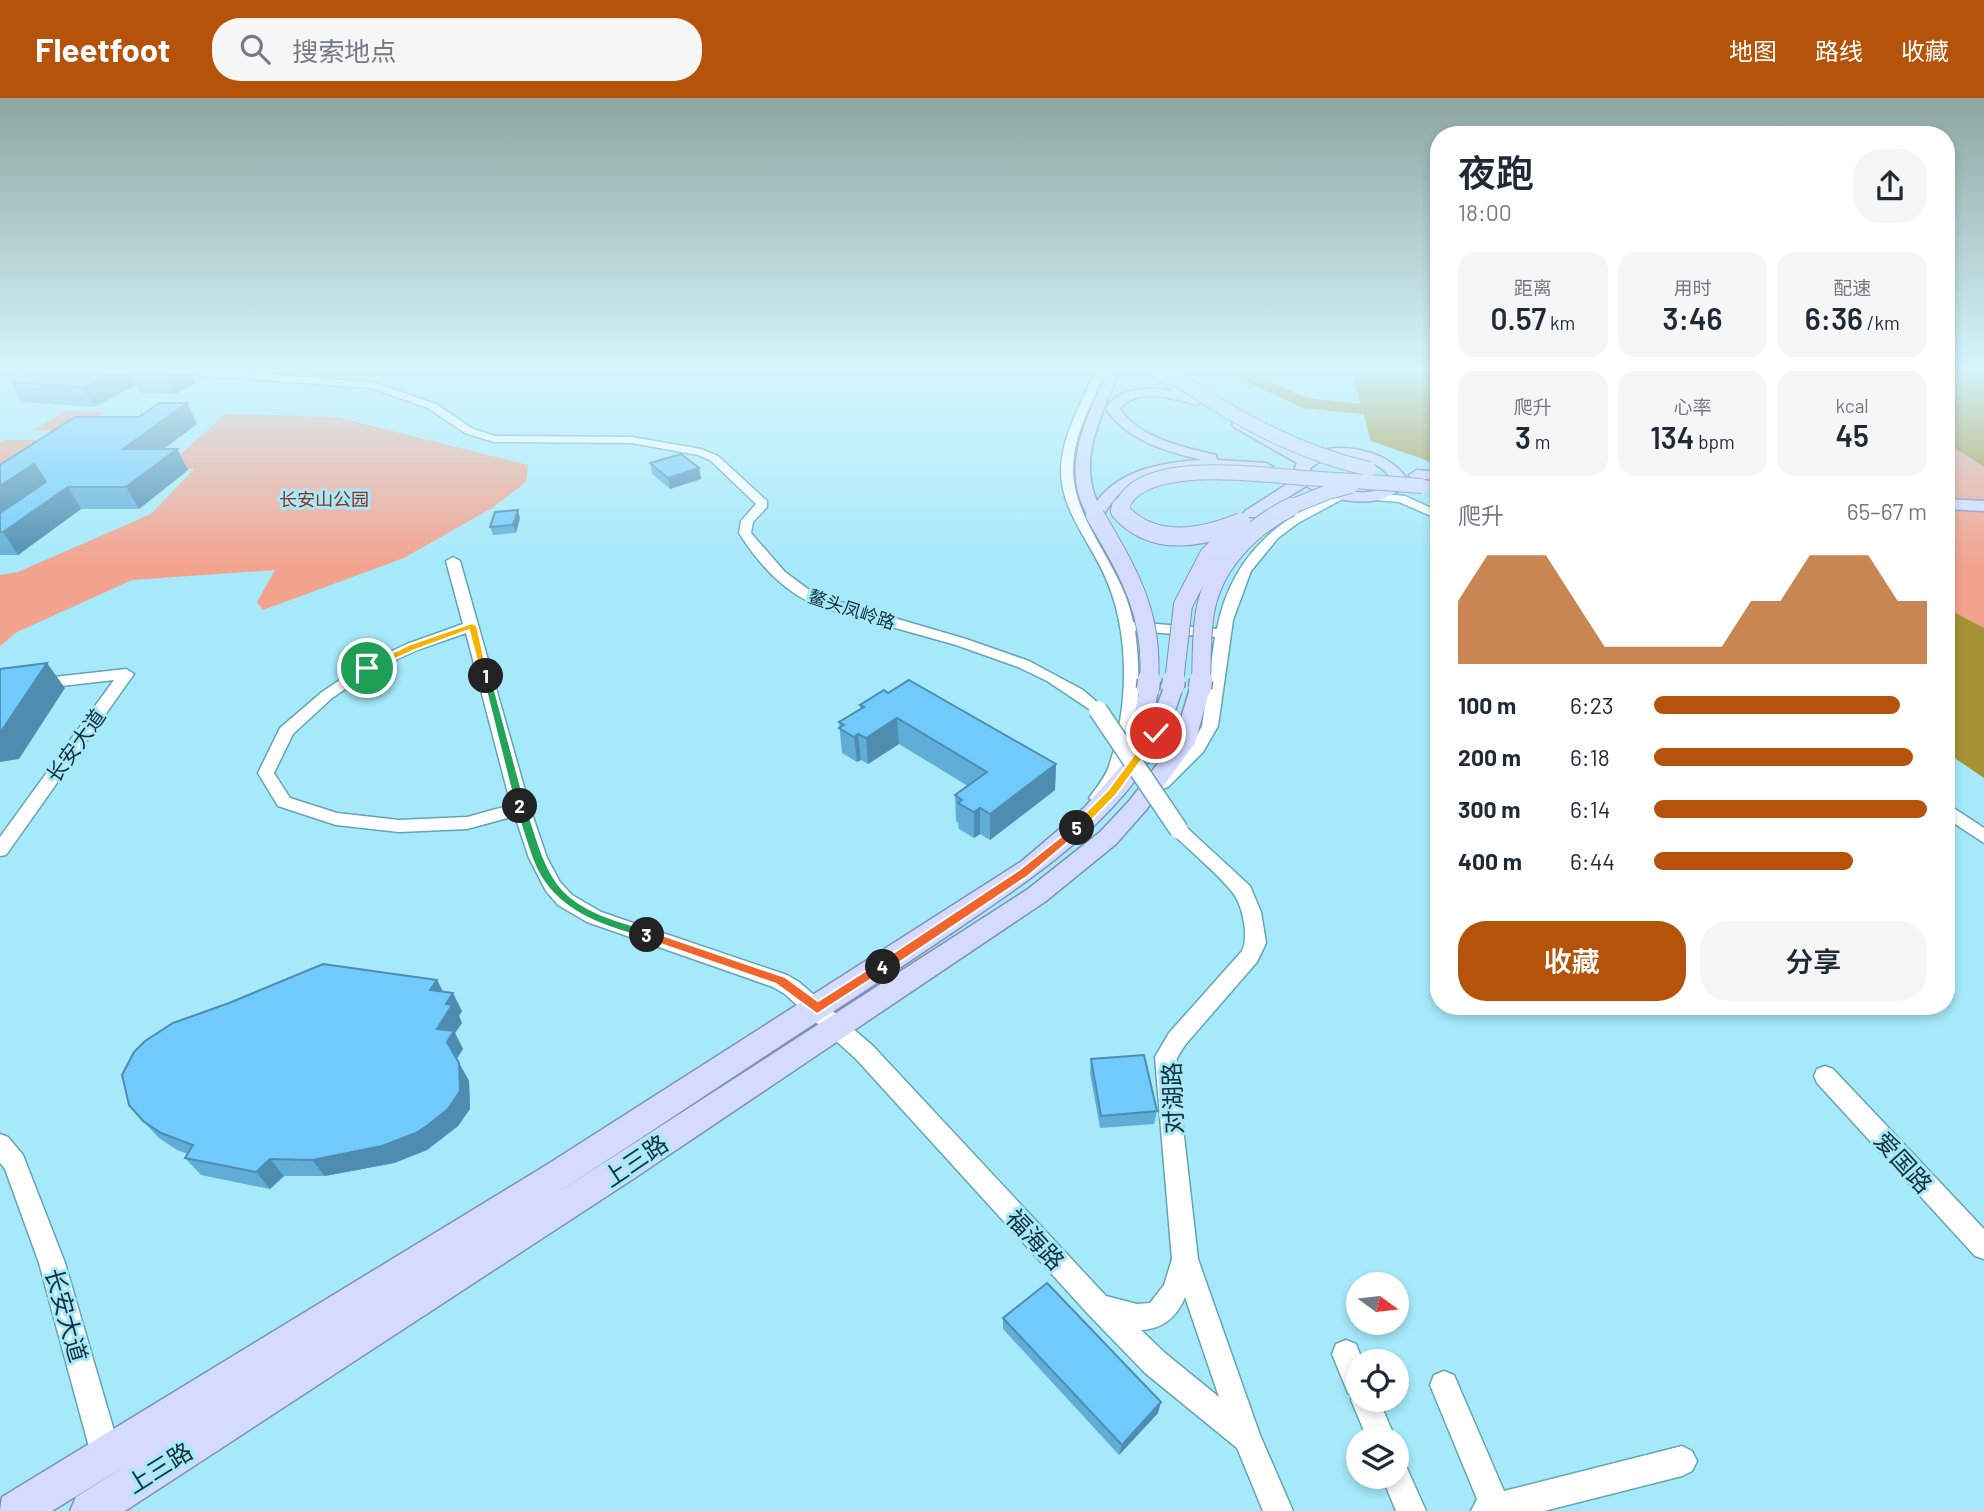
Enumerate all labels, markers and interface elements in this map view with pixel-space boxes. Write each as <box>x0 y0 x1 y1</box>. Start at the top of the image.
search box <box>212 18 702 81</box>
text: Fleetfoot <box>35 29 170 69</box>
icon: search <box>236 30 274 68</box>
text: 搜索地点 <box>292 35 396 66</box>
text: 地图 <box>1729 36 1777 65</box>
text: 路线 <box>1815 36 1863 65</box>
text: 收藏 <box>1901 36 1949 65</box>
text: 夜跑 <box>1458 149 1534 195</box>
button: share <box>1853 149 1927 223</box>
text: 18:00 <box>1458 198 1512 226</box>
text: 距离 <box>1514 276 1552 299</box>
text: 用时 <box>1673 276 1712 299</box>
text: 配速 <box>1833 276 1871 299</box>
text: 0.57 <box>1490 300 1546 336</box>
text: 3:46 <box>1662 300 1722 336</box>
text: 6:36 <box>1805 300 1863 336</box>
text: km <box>1546 311 1575 334</box>
text: /km <box>1863 311 1900 334</box>
text: kcal <box>1836 394 1869 417</box>
text: 爬升 <box>1514 395 1552 418</box>
text: 心率 <box>1673 395 1712 418</box>
text: 45 <box>1835 417 1869 453</box>
text: 3 <box>1515 419 1531 455</box>
text: 134 <box>1650 419 1694 455</box>
text: m <box>1531 430 1551 453</box>
text: bpm <box>1694 430 1735 453</box>
park label: 长安山公园 <box>279 488 369 510</box>
text: 65–67 m <box>1847 497 1927 525</box>
text: 爬升 <box>1458 501 1504 529</box>
street label: 鳌头凤岭路 <box>806 585 898 633</box>
pin <box>337 638 397 698</box>
icon: arrive <box>348 649 386 687</box>
pin: 1 <box>468 658 504 694</box>
text: 1 <box>482 664 489 687</box>
text: 100 m <box>1458 691 1516 719</box>
text: 6:23 <box>1570 691 1614 719</box>
pin <box>1126 703 1186 763</box>
street label: 长安大道 <box>40 704 110 786</box>
icon: check <box>1137 714 1175 752</box>
text: 200 m <box>1458 743 1521 771</box>
text: 6:18 <box>1570 743 1610 771</box>
pin: 2 <box>503 788 538 824</box>
text: 2 <box>514 794 525 817</box>
text: 300 m <box>1458 795 1520 823</box>
text: 6:14 <box>1570 795 1610 823</box>
pin: 5 <box>1060 810 1094 846</box>
text: 5 <box>1071 816 1082 839</box>
text: 400 m <box>1458 847 1522 875</box>
text: 6:44 <box>1570 847 1615 875</box>
pin: 3 <box>630 918 664 952</box>
button: 收藏 <box>1458 921 1686 1001</box>
button: 分享 <box>1700 921 1927 1001</box>
text: 3 <box>641 923 652 946</box>
pin: 4 <box>866 950 900 984</box>
text: 4 <box>877 955 888 978</box>
street label: 对湖路 <box>1156 1062 1188 1134</box>
street label: 爱国路 <box>1869 1126 1939 1198</box>
street label: 上三路 <box>597 1128 673 1192</box>
street label: 福海路 <box>1001 1203 1071 1275</box>
street label: 长安大道 <box>40 1265 94 1365</box>
north arrow <box>1346 1272 1409 1335</box>
map controls <box>1346 1272 1409 1489</box>
button: locate <box>1346 1349 1409 1412</box>
button: layers <box>1346 1426 1409 1489</box>
street label: 上三路 <box>121 1436 197 1498</box>

